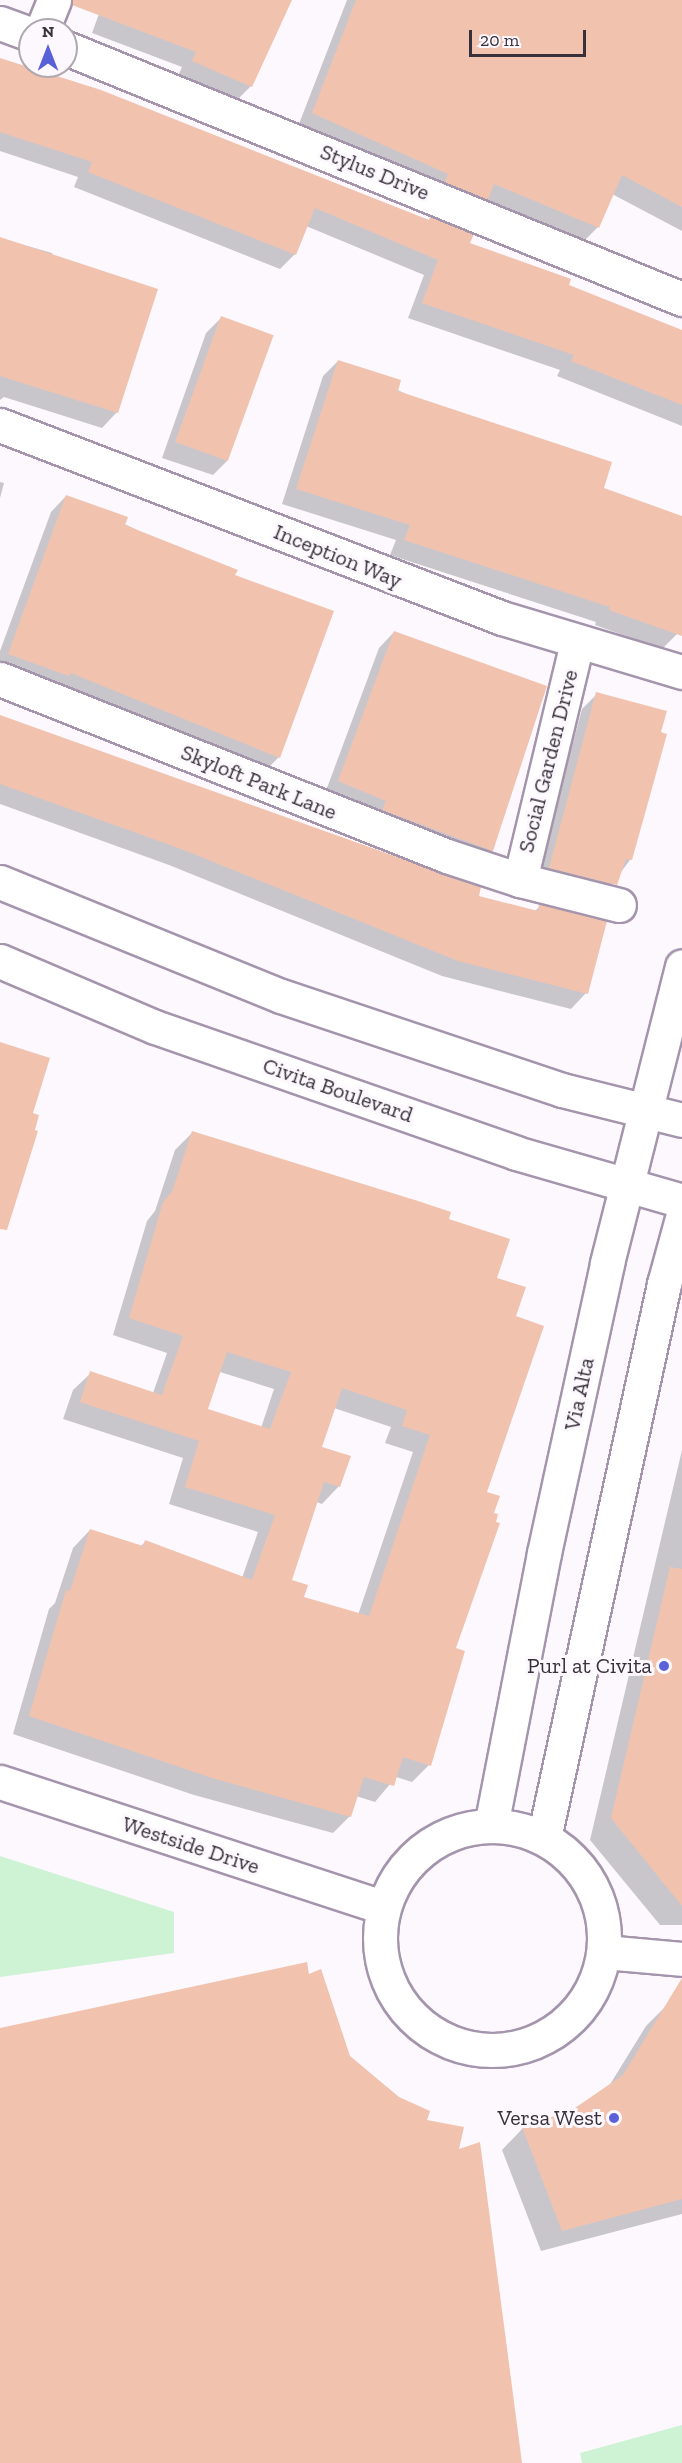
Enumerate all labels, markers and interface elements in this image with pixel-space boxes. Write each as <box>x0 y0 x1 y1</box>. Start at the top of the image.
north arrow <box>18 18 78 78</box>
scale bar <box>472 18 589 56</box>
text: N <box>42 22 54 41</box>
text: 20 m <box>480 29 519 51</box>
street label: Stylus Drive <box>317 138 433 206</box>
street label: Inception Way <box>270 518 406 594</box>
street label: Social Garden Drive <box>512 667 584 855</box>
street label: Skyloft Park Lane <box>177 739 341 825</box>
street label: Civita Boulevard <box>259 1052 417 1128</box>
street label: Via Alta <box>558 1355 600 1433</box>
place label: Purl at Civita <box>527 1653 652 1679</box>
marker: Purl at Civita <box>657 1659 671 1673</box>
street label: Westside Drive <box>119 1810 263 1880</box>
place label: Versa West <box>497 2105 602 2131</box>
marker: Versa West <box>607 2111 621 2125</box>

